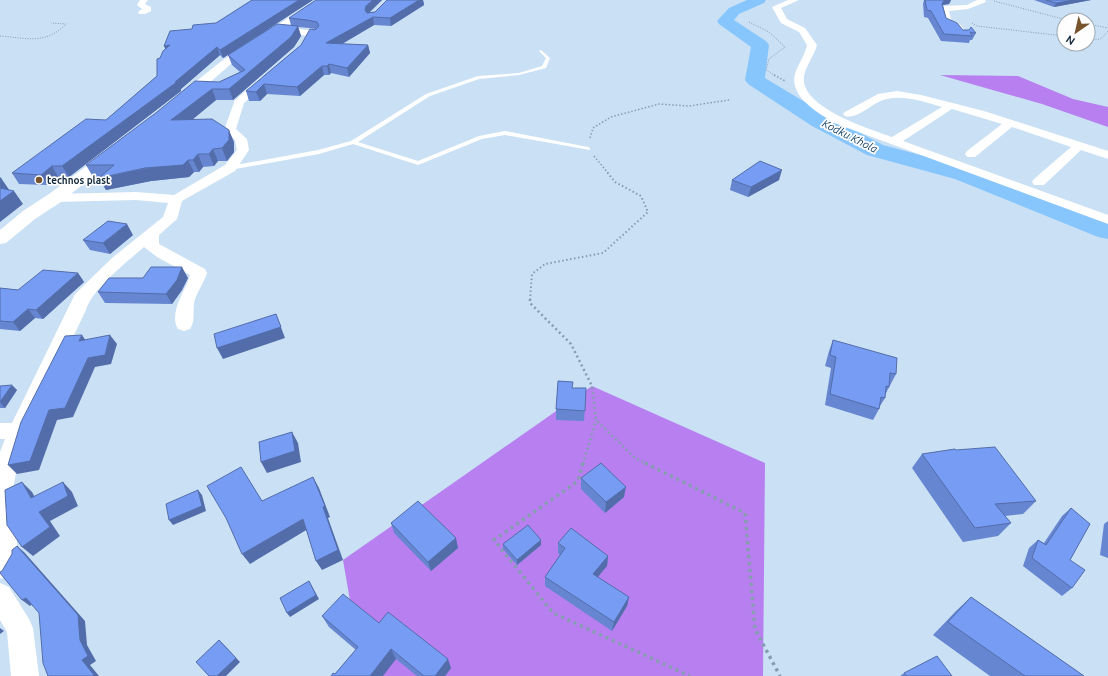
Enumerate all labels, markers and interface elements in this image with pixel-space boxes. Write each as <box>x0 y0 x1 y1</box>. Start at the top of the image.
north arrow <box>1056 12 1096 52</box>
text: N <box>1064 33 1077 48</box>
water label: Kodku Khola <box>820 117 880 155</box>
marker: technos plast <box>34 175 44 185</box>
place label: technos plast <box>47 175 111 186</box>

